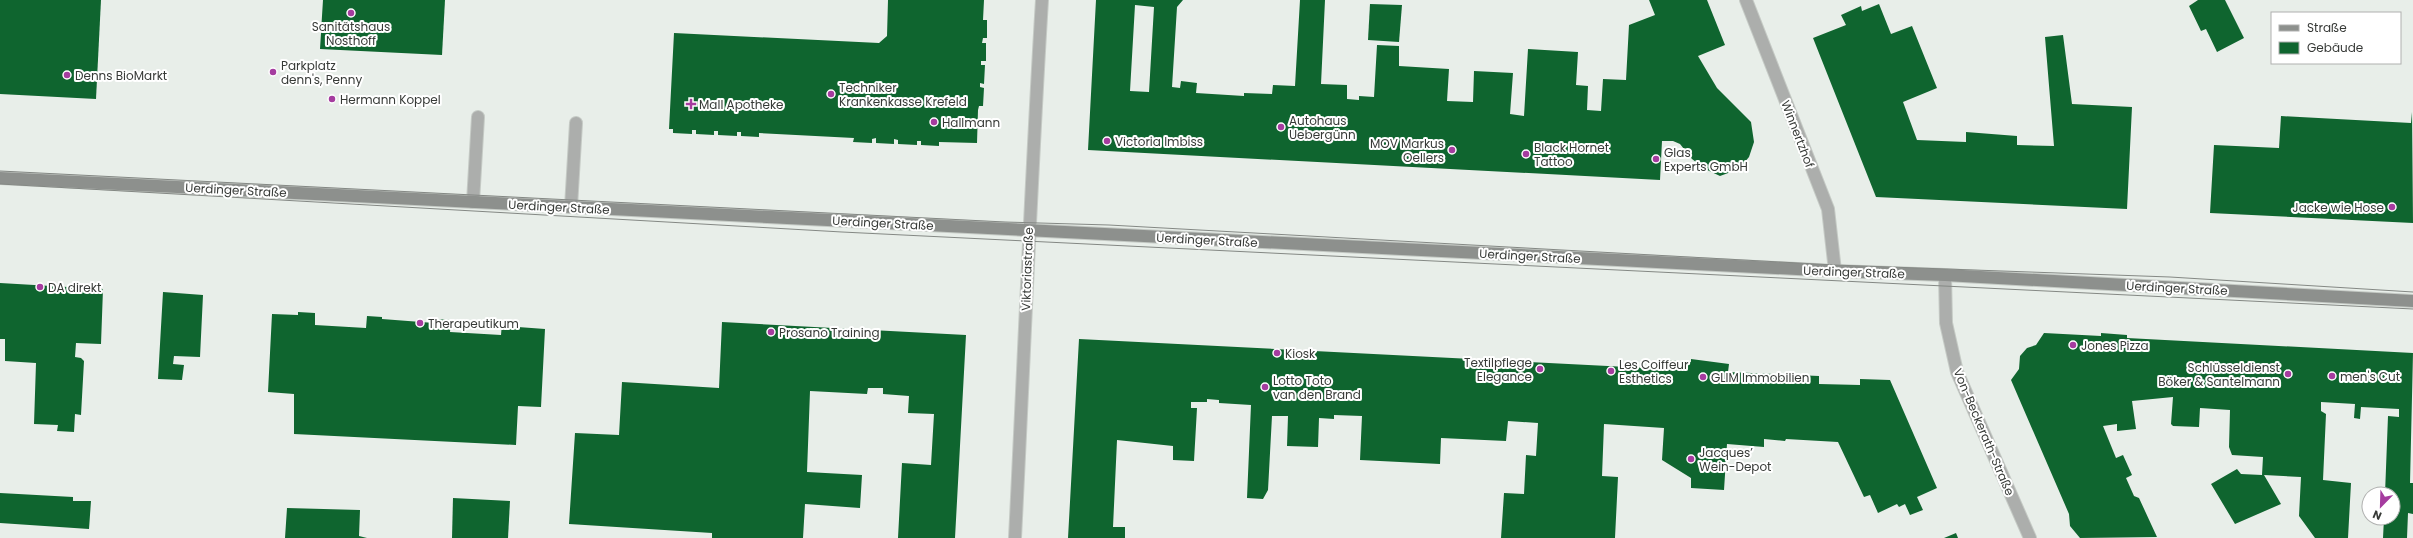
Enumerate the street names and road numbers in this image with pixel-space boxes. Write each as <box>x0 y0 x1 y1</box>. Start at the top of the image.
street label: Winnertzhof <box>1777 98 1819 170</box>
street label: Uerdinger Straße <box>185 179 287 201</box>
street label: Uerdinger Straße <box>508 196 610 218</box>
street label: Uerdinger Straße <box>832 212 934 234</box>
street label: Viktoriastraße <box>1017 227 1037 311</box>
street label: Uerdinger Straße <box>1156 229 1258 251</box>
street label: Uerdinger Straße <box>1479 245 1581 267</box>
street label: Uerdinger Straße <box>1803 262 1905 282</box>
street label: Uerdinger Straße <box>2126 277 2228 299</box>
street label: Von-Beckerath-Straße <box>1949 366 2019 498</box>

